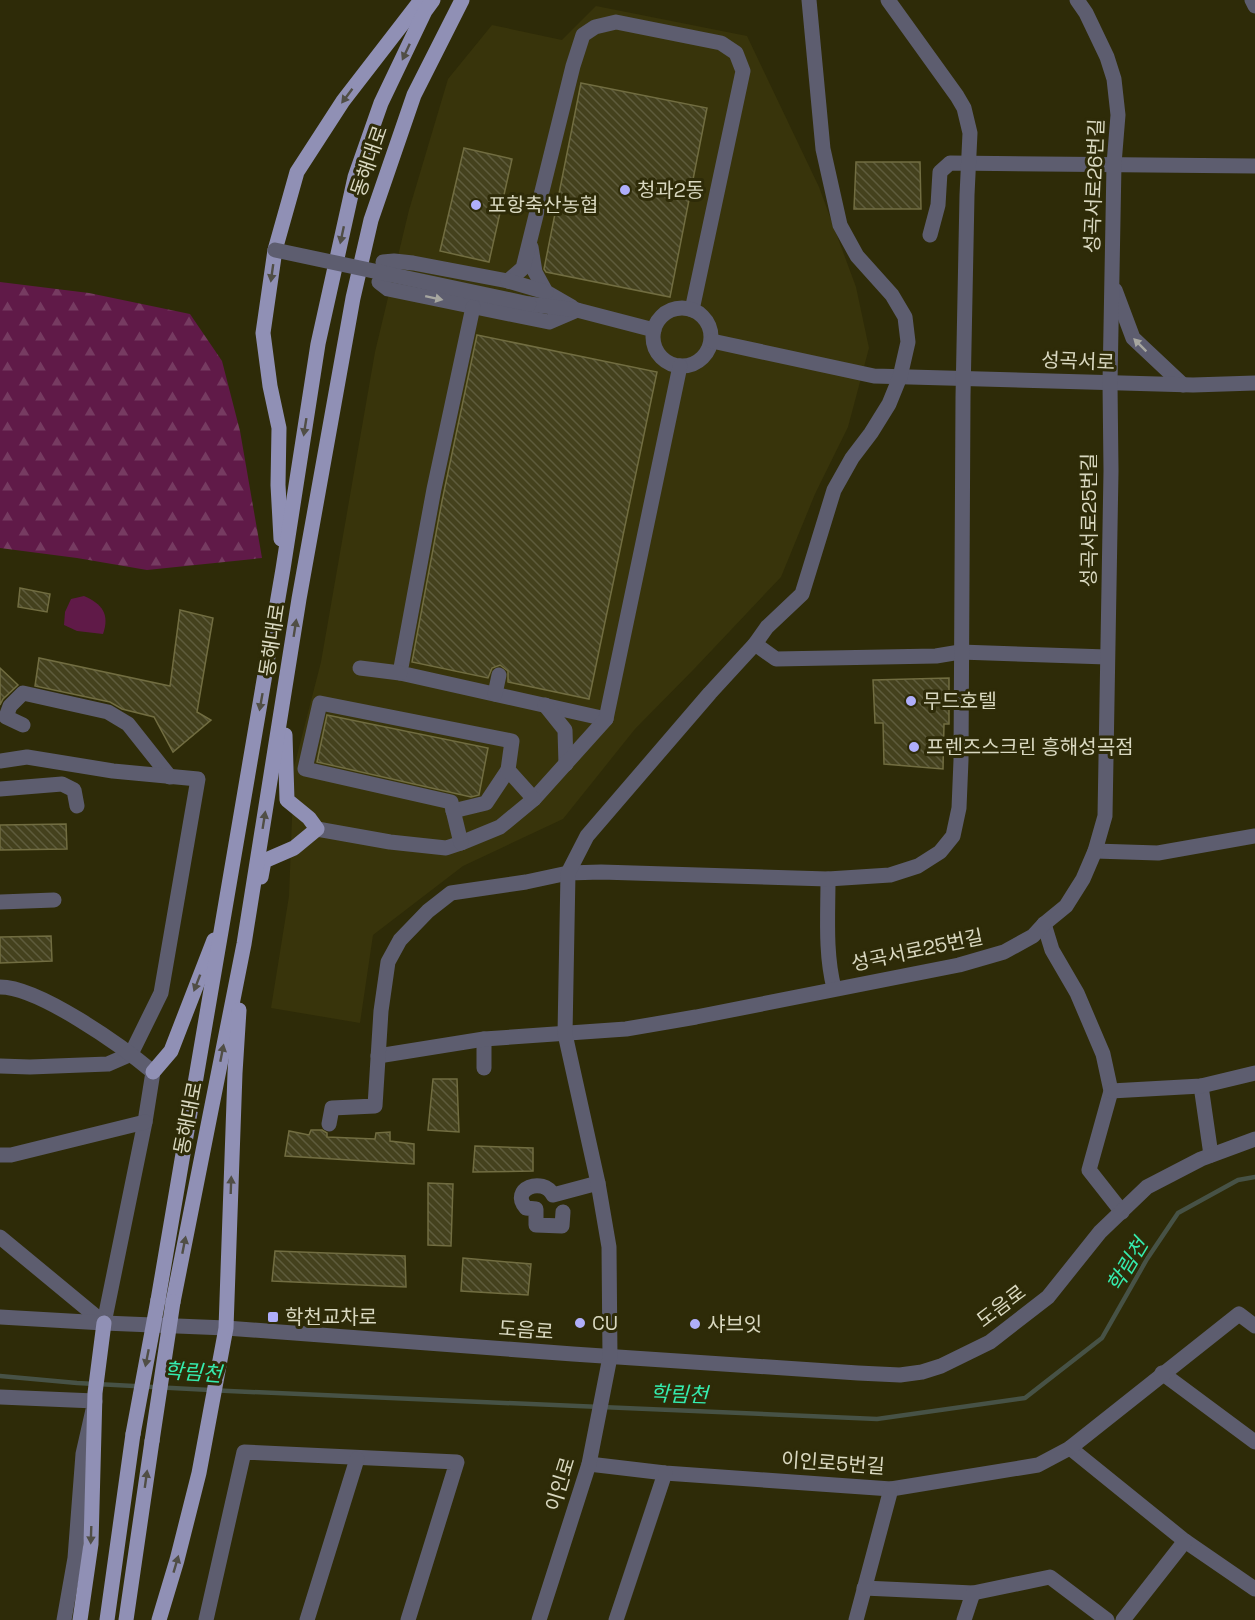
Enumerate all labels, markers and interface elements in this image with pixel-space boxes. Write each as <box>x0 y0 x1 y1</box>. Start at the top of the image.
one-way arrow <box>401 43 410 60</box>
one-way arrow <box>341 88 353 103</box>
street label: 성곡서로26번길 <box>1079 118 1109 254</box>
street label: 동해대로 <box>345 122 393 200</box>
place label: 청과2동 <box>637 177 704 203</box>
marker: 청과2동 <box>618 183 632 197</box>
place label: 포항축산농협 <box>488 192 598 218</box>
marker: 포항축산농협 <box>469 198 483 212</box>
one-way arrow <box>337 226 346 245</box>
one-way arrow <box>267 263 276 282</box>
one-way arrow <box>425 294 443 304</box>
one-way arrow <box>1134 339 1148 353</box>
street label: 성곡서로 <box>1041 347 1115 375</box>
one-way arrow <box>301 417 310 436</box>
street label: 성곡서로25번길 <box>1076 453 1102 587</box>
street label: 동해대로 <box>253 602 291 678</box>
one-way arrow <box>290 618 299 637</box>
place label: 무드호텔 <box>923 688 997 714</box>
one-way arrow <box>256 693 265 712</box>
marker: 무드호텔 <box>904 694 918 708</box>
place label: 프렌즈스크린 흥해성곡점 <box>926 734 1134 760</box>
marker: 프렌즈스크린 흥해성곡점 <box>907 740 921 754</box>
one-way arrow <box>259 811 268 830</box>
street label: 성곡서로25번길 <box>849 923 985 977</box>
one-way arrow <box>192 974 201 992</box>
one-way arrow <box>218 1044 227 1063</box>
street label: 동해대로 <box>168 1079 208 1157</box>
one-way arrow <box>226 1176 235 1195</box>
water label: 학림천 <box>1101 1231 1155 1297</box>
one-way arrow <box>180 1235 189 1254</box>
street label: 도음로 <box>971 1279 1031 1333</box>
place label: 학천교차로 <box>285 1304 377 1330</box>
marker: 학천교차로 <box>266 1310 280 1324</box>
place label: CU <box>592 1310 618 1336</box>
place label: 샤브잇 <box>707 1311 762 1337</box>
street label: 도음로 <box>498 1315 554 1345</box>
marker: CU <box>573 1316 587 1330</box>
marker: 샤브잇 <box>688 1317 702 1331</box>
one-way arrow <box>142 1349 151 1368</box>
water label: 학림천 <box>163 1357 226 1388</box>
water label: 학림천 <box>650 1379 711 1409</box>
street label: 이인로5번길 <box>780 1446 886 1480</box>
street label: 이인로 <box>539 1454 581 1514</box>
one-way arrow <box>142 1469 151 1488</box>
one-way arrow <box>86 1526 95 1545</box>
one-way arrow <box>172 1555 181 1573</box>

